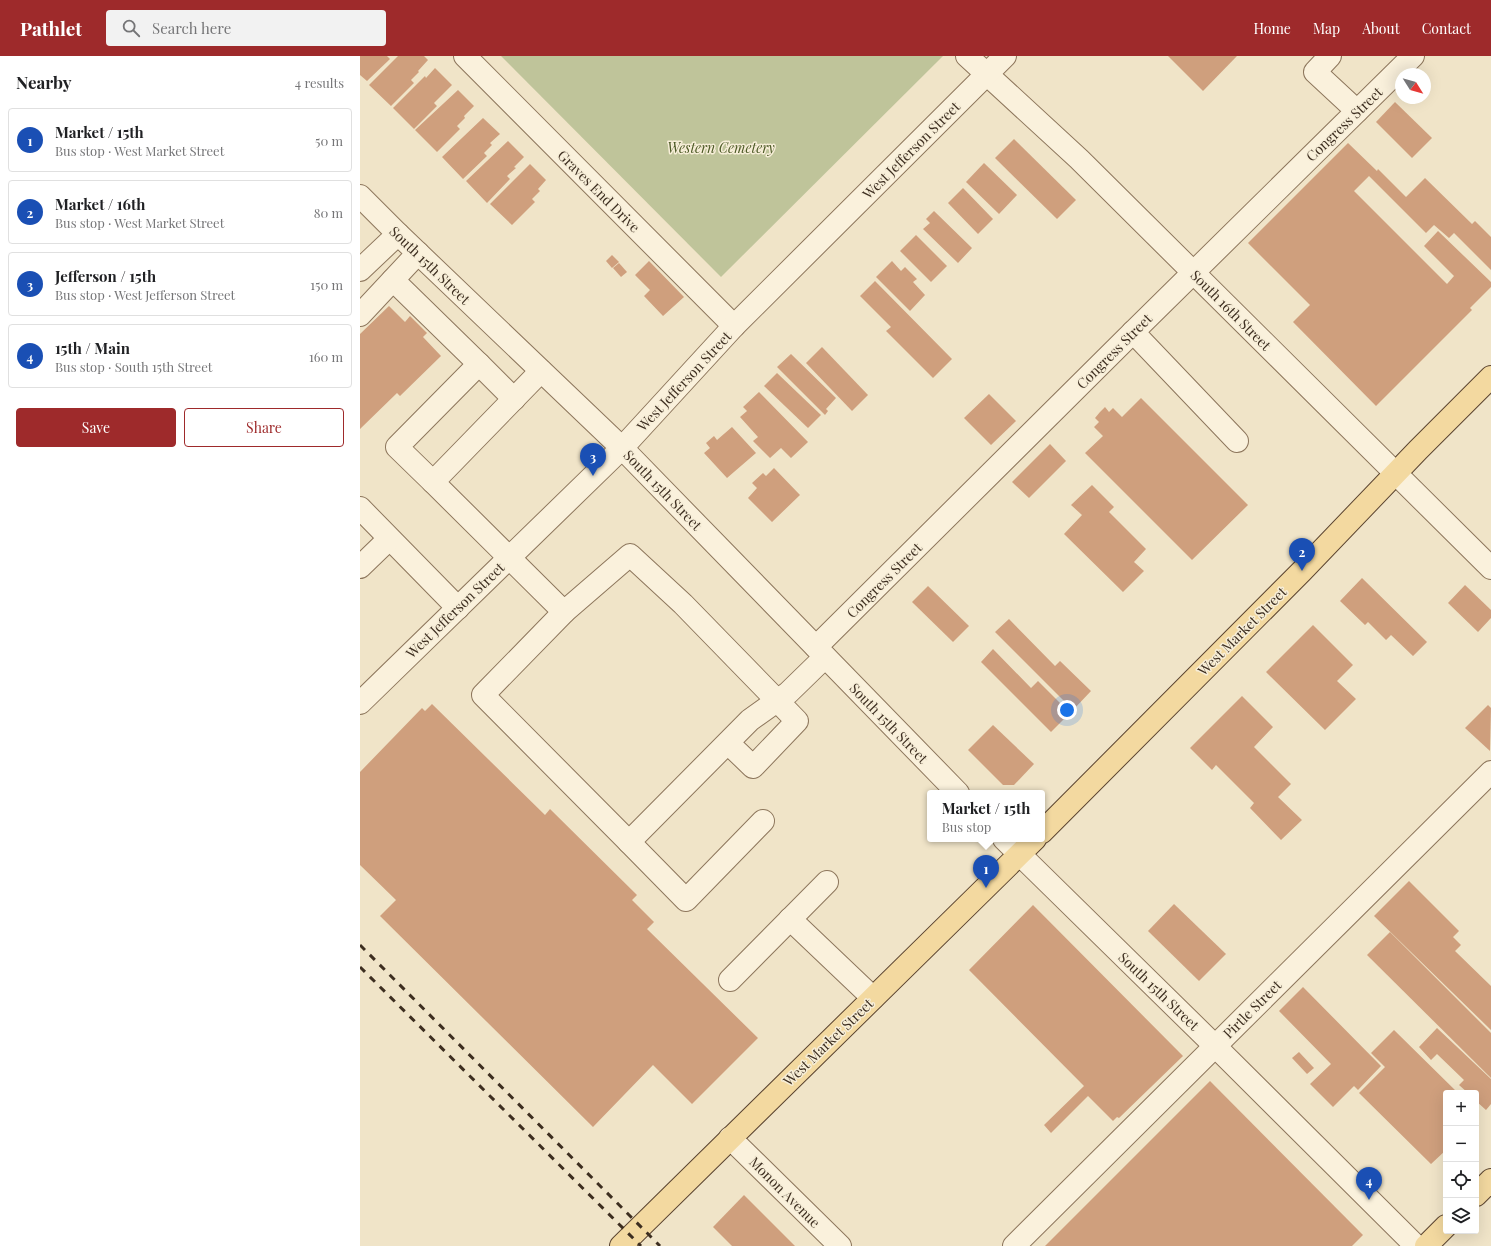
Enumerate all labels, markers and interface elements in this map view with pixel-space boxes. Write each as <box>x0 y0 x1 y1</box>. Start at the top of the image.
search box <box>106 10 386 46</box>
text: Pathlet <box>20 15 82 41</box>
icon: search <box>120 17 142 39</box>
text: Search here <box>152 18 231 38</box>
text: Home <box>1253 19 1291 38</box>
text: Map <box>1313 19 1340 38</box>
text: About <box>1362 19 1400 38</box>
text: Contact <box>1422 19 1471 38</box>
north arrow <box>1395 68 1431 104</box>
text: Nearby <box>16 71 71 93</box>
text: 4 results <box>295 74 344 91</box>
street label: Congress Street <box>1302 82 1387 165</box>
street label: West Jefferson Street <box>858 97 964 203</box>
text: Market / 15th <box>55 122 144 142</box>
text: 1 <box>28 132 32 149</box>
text: 50 m <box>315 132 343 149</box>
park label: Western Cemetery <box>667 138 775 157</box>
text: Bus stop · West Market Street <box>55 142 224 159</box>
street label: Graves End Drive <box>554 146 644 236</box>
text: Market / 16th <box>55 194 145 214</box>
text: 2 <box>27 204 33 221</box>
text: 80 m <box>314 204 343 221</box>
text: Bus stop · West Market Street <box>55 214 224 231</box>
street label: South 15th Street <box>386 222 475 309</box>
text: Jefferson / 15th <box>55 266 156 286</box>
street label: South 16th Street <box>1187 266 1276 355</box>
text: 3 <box>27 276 33 293</box>
text: 150 m <box>310 276 343 293</box>
text: Bus stop · West Jefferson Street <box>55 286 235 303</box>
street label: Congress Street <box>1072 308 1157 393</box>
street label: West Jefferson Street <box>632 326 736 436</box>
text: 15th / Main <box>55 338 130 358</box>
text: 4 <box>27 348 33 365</box>
text: 160 m <box>309 348 343 365</box>
text: Bus stop · South 15th Street <box>55 358 212 375</box>
button: Save <box>16 408 176 447</box>
button: Share <box>184 408 344 447</box>
pin: 3 <box>580 443 606 476</box>
street label: South 15th Street <box>620 446 707 535</box>
street label: Congress Street <box>842 537 927 622</box>
pin: 2 <box>1289 538 1315 571</box>
street label: West Jefferson Street <box>401 557 509 663</box>
street label: West Market Street <box>1193 582 1291 680</box>
street label: South 15th Street <box>846 679 933 768</box>
your location <box>1057 700 1077 720</box>
popup <box>927 790 1045 842</box>
text: Market / 15th <box>942 798 1030 818</box>
text: Bus stop <box>942 818 991 835</box>
pin: 1 <box>973 855 999 888</box>
street label: South 15th Street <box>1115 948 1204 1035</box>
street label: Pirtle Street <box>1219 975 1286 1042</box>
street label: West Market Street <box>778 993 878 1091</box>
map controls <box>1443 1090 1479 1234</box>
button: + <box>1443 1090 1479 1126</box>
button: − <box>1443 1126 1479 1162</box>
street label: Monon Avenue <box>745 1152 825 1232</box>
button: locate <box>1443 1162 1479 1198</box>
pin: 4 <box>1356 1167 1382 1200</box>
button: layers <box>1443 1198 1479 1234</box>

